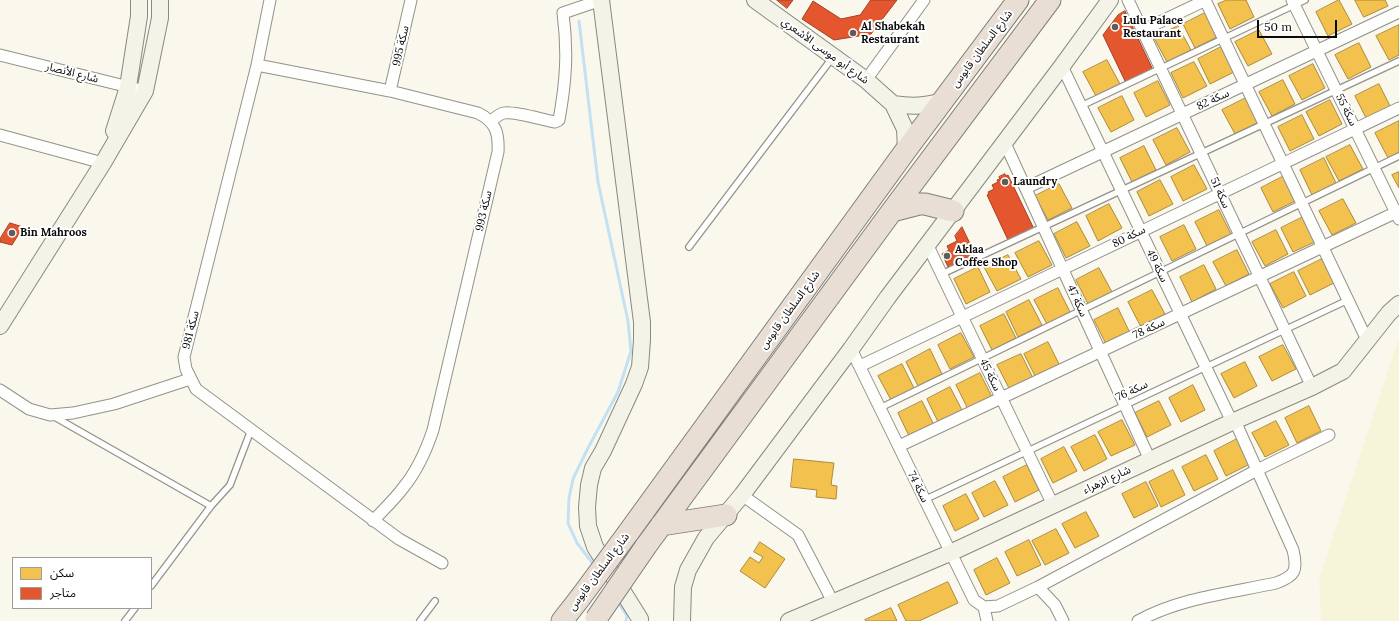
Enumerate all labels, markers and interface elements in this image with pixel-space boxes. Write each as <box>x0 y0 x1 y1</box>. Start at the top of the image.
street label: شارع السلطان قابوس <box>949 8 1015 90</box>
scale bar <box>1259 12 1339 38</box>
place label: Lulu Palace Restaurant <box>1123 14 1183 40</box>
street label: شارع أبو موسى الأشعري <box>779 15 871 87</box>
text: 50 m <box>1264 19 1292 34</box>
place label: Al Shabekah Restaurant <box>861 20 925 46</box>
marker: Lulu Palace Restaurant <box>1110 22 1120 32</box>
street label: سكة 995 <box>390 24 412 68</box>
marker: Al Shabekah Restaurant <box>848 28 858 38</box>
street label: شارع الأنصار <box>44 60 100 86</box>
street label: سكة 82 <box>1195 87 1231 113</box>
street label: سكة 55 <box>1333 92 1359 128</box>
place label: Laundry <box>1013 175 1057 189</box>
street label: سكة 51 <box>1207 176 1233 210</box>
marker: Laundry <box>1000 177 1010 187</box>
street label: سكة 993 <box>473 189 495 233</box>
street label: سكة 80 <box>1110 223 1148 251</box>
place label: Bin Mahroos <box>20 226 87 240</box>
marker: Bin Mahroos <box>7 228 17 238</box>
place label: Aklaa Coffee Shop <box>955 243 1018 269</box>
street label: سكة 49 <box>1143 247 1171 285</box>
marker: Aklaa Coffee Shop <box>942 251 952 261</box>
street label: شارع السلطان قابوس <box>757 268 823 352</box>
street label: سكة 47 <box>1064 283 1090 319</box>
street label: سكة 981 <box>180 309 202 351</box>
street label: سكة 78 <box>1131 316 1167 342</box>
street label: سكة 45 <box>977 357 1003 393</box>
street label: سكة 76 <box>1114 378 1150 404</box>
street label: شارع الزهراء <box>1081 463 1133 497</box>
street label: سكة 74 <box>905 469 931 505</box>
street label: شارع السلطان قابوس <box>566 531 632 613</box>
legend <box>12 557 152 609</box>
text: سكن <box>50 565 74 580</box>
text: متاجر <box>50 585 76 600</box>

